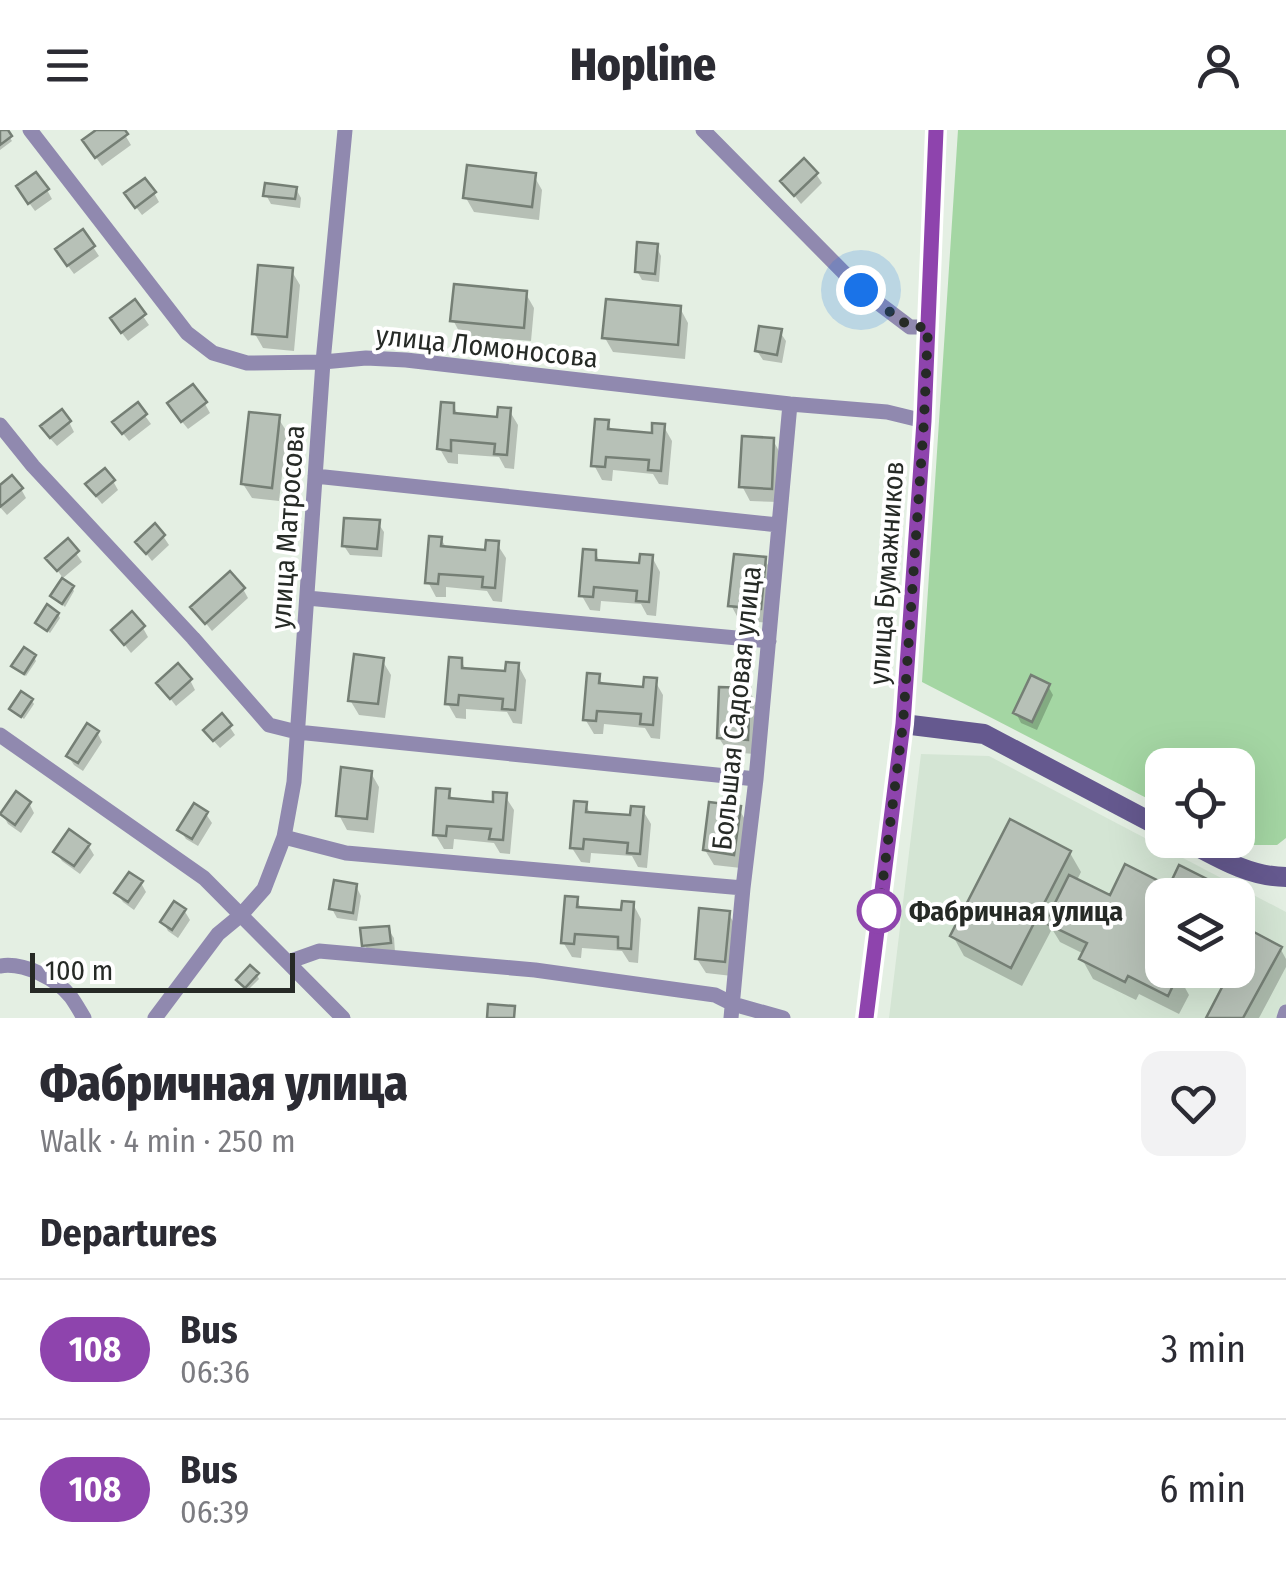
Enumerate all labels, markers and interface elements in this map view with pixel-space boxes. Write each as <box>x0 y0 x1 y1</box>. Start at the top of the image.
icon: menu <box>40 38 95 93</box>
text: Hopline <box>570 38 716 92</box>
icon: person <box>1191 38 1246 93</box>
your location <box>836 265 886 315</box>
street label: улица Ломоносова <box>374 318 600 375</box>
street label: улица Матросова <box>264 424 311 630</box>
street label: улица Бумажников <box>862 460 911 686</box>
street label: Большая Садовая улица <box>705 564 768 852</box>
map controls <box>1145 748 1255 988</box>
button: locate <box>1145 748 1255 858</box>
button: layers <box>1145 878 1255 988</box>
marker: Фабричная улица <box>858 890 900 932</box>
place label: Фабричная улица <box>909 895 1123 928</box>
scale bar <box>30 948 295 993</box>
text: 100 m <box>45 954 113 987</box>
button: heart <box>1141 1051 1246 1156</box>
text: Фабричная улица <box>40 1055 408 1113</box>
text: Walk · 4 min · 250 m <box>40 1122 296 1160</box>
text: Departures <box>40 1210 217 1256</box>
text: Bus <box>180 1307 238 1353</box>
text: 3 min <box>1161 1326 1246 1372</box>
text: 108 <box>69 1328 121 1370</box>
text: 06:36 <box>180 1353 250 1391</box>
text: Bus <box>180 1447 238 1493</box>
text: 6 min <box>1159 1466 1246 1512</box>
text: 108 <box>69 1468 121 1510</box>
text: 06:39 <box>180 1493 249 1531</box>

